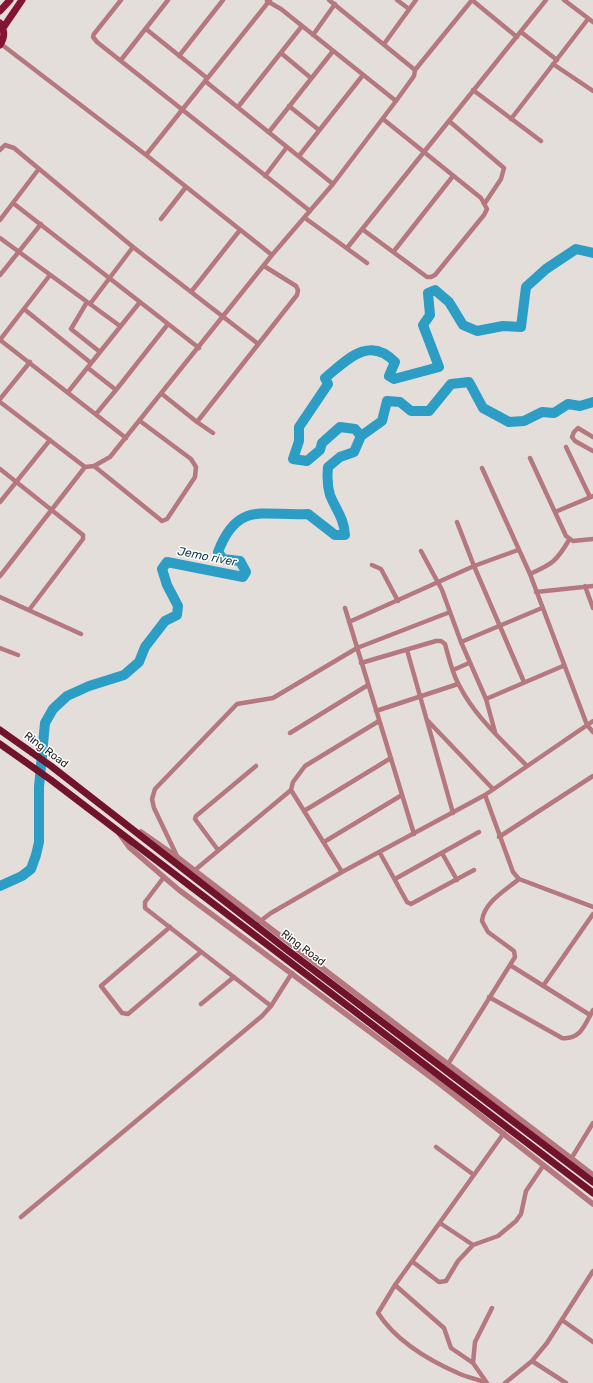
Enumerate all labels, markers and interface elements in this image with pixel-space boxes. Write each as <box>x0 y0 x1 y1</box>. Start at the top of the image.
water label: Jemo river <box>176 544 238 570</box>
street label: Ring Road <box>21 729 71 771</box>
street label: Ring Road <box>278 927 328 969</box>

